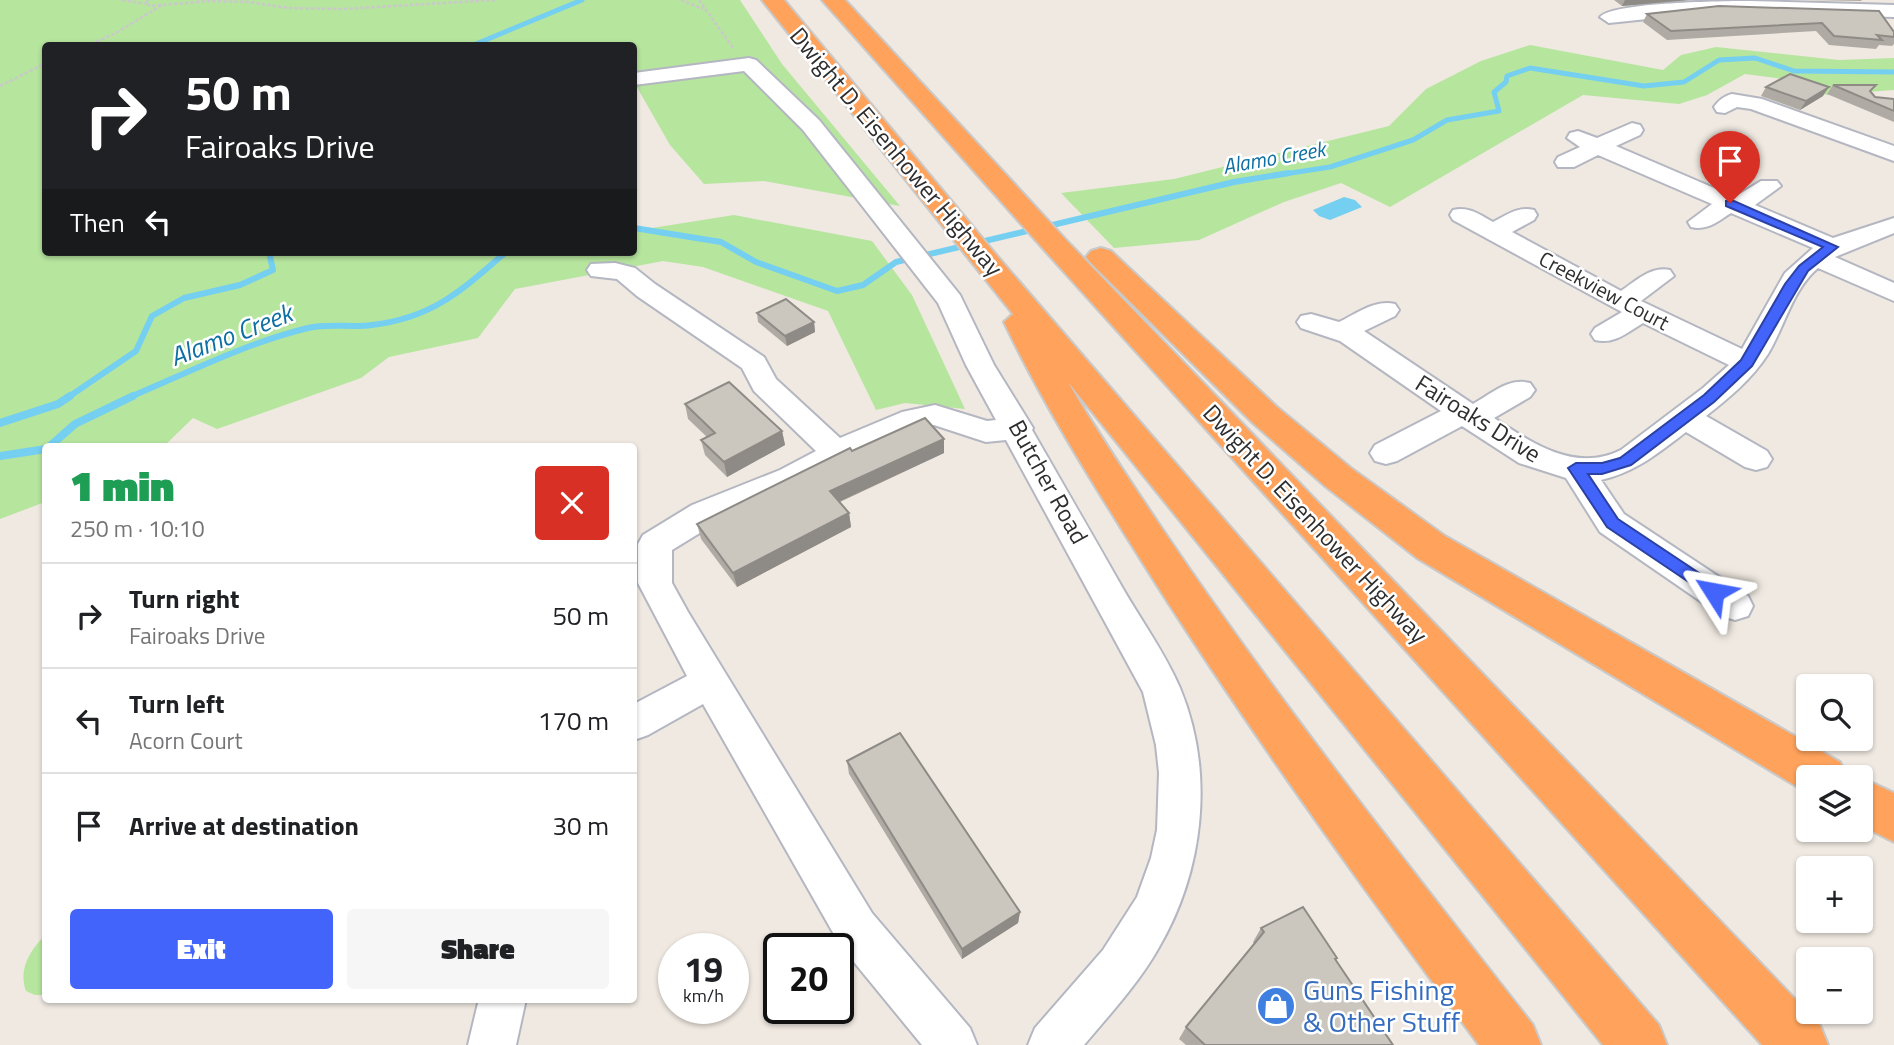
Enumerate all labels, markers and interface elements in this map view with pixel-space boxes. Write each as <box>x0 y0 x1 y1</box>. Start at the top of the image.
street label: Dwight D. Eisenhower Highway <box>782 19 1012 284</box>
text: 50 m <box>185 54 292 129</box>
icon: right <box>70 70 161 161</box>
text: Fairoaks Drive <box>185 122 375 170</box>
pin <box>1700 131 1760 203</box>
water label: Alamo Creek <box>1220 132 1330 182</box>
icon: arrive <box>1711 142 1749 180</box>
text: Then <box>70 203 125 242</box>
icon: left <box>139 203 177 241</box>
street label: Creekview Court <box>1534 242 1676 338</box>
water label: Alamo Creek <box>164 292 301 376</box>
street label: Fairoaks Drive <box>1409 365 1548 471</box>
street label: Dwight D. Eisenhower Highway <box>1195 396 1437 651</box>
street label: Butcher Road <box>1000 413 1098 550</box>
text: 1 min <box>70 453 174 517</box>
button: close <box>535 466 609 540</box>
text: 250 m · 10:10 <box>70 511 205 546</box>
position arrow <box>1677 555 1751 629</box>
text: Turn right <box>129 579 240 618</box>
text: 50 m <box>552 596 609 635</box>
icon: right <box>70 597 108 635</box>
text: Fairoaks Drive <box>129 618 265 653</box>
map controls <box>1796 674 1873 1024</box>
button: search <box>1796 674 1873 751</box>
text: Turn left <box>129 684 224 723</box>
text: 170 m <box>538 701 609 740</box>
icon: left <box>70 702 108 740</box>
text: Acorn Court <box>129 723 243 758</box>
button: layers <box>1796 765 1873 842</box>
text: Arrive at destination <box>129 806 359 845</box>
text: 30 m <box>552 806 609 845</box>
icon: arrive <box>70 807 108 845</box>
button: + <box>1796 856 1873 933</box>
button: Exit <box>70 909 333 989</box>
button: Share <box>347 909 609 989</box>
speed limit sign: 20 <box>763 933 854 1024</box>
text: 19 <box>684 942 723 996</box>
button: − <box>1796 947 1873 1024</box>
place label: Guns Fishing & Other Stuff <box>1303 968 1461 1043</box>
text: km/h <box>683 982 724 1009</box>
shop icon: Guns Fishing & Other Stuff <box>1255 985 1297 1027</box>

